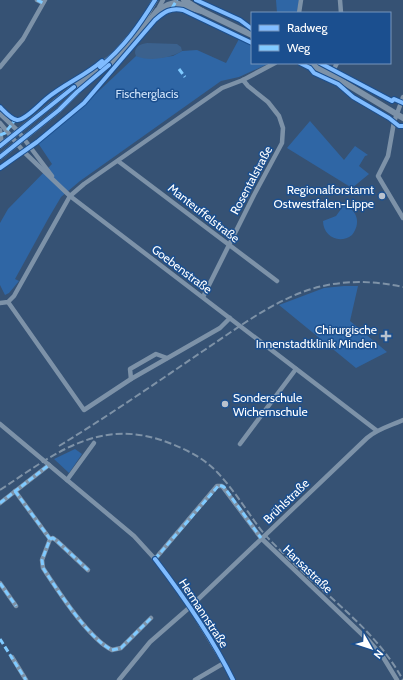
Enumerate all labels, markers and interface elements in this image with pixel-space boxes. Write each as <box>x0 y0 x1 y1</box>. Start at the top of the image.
legend <box>251 12 391 64</box>
text: Radweg <box>287 20 328 35</box>
text: Weg <box>287 40 311 55</box>
park label: Fischerglacis <box>115 86 179 101</box>
street label: Rosentalstraße <box>227 143 275 217</box>
street label: Manteuffelstraße <box>165 180 243 246</box>
place label: Regionalforstamt Ostwestfalen-Lippe <box>274 182 374 211</box>
marker: Regionalforstamt Ostwestfalen-Lippe <box>377 191 387 201</box>
street label: Goebenstraße <box>149 241 215 297</box>
place label: Chirurgische Innenstadtklinik Minden <box>256 322 377 351</box>
marker: Chirurgische Innenstadtklinik Minden <box>380 330 392 342</box>
place label: Sonderschule Wichernschule <box>233 390 308 419</box>
marker: Sonderschule Wichernschule <box>220 399 230 409</box>
street label: Brühlstraße <box>260 475 312 527</box>
street label: Hansastraße <box>280 542 336 596</box>
street label: Hermannstraße <box>176 576 232 650</box>
north arrow <box>351 628 391 668</box>
text: N <box>371 647 387 662</box>

